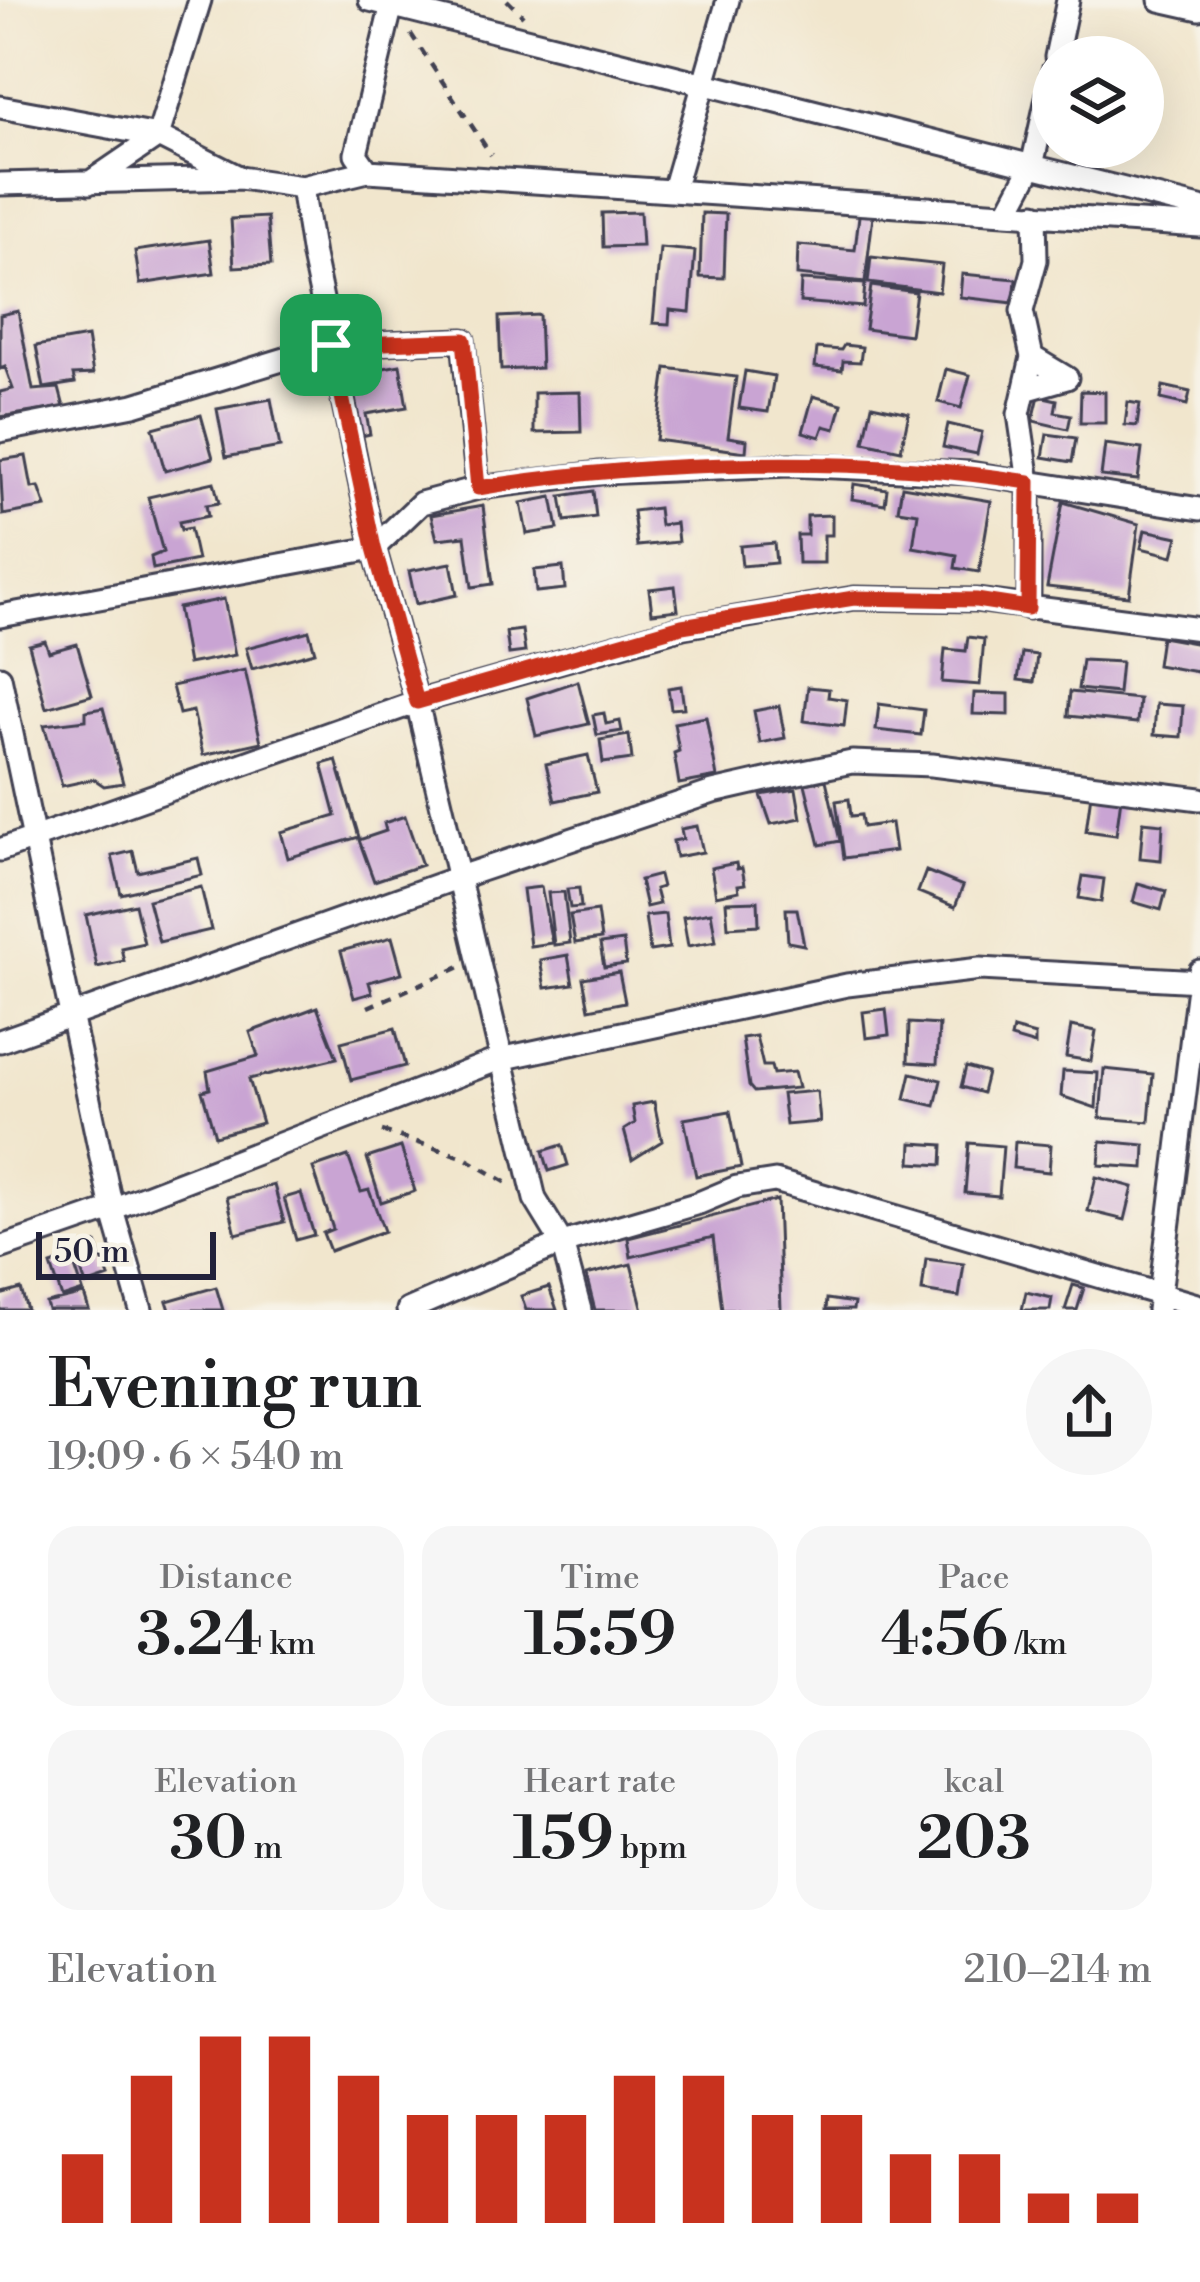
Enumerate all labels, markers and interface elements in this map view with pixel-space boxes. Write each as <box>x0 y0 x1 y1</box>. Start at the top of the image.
map controls <box>1032 36 1164 168</box>
button: layers <box>1032 36 1164 168</box>
pin <box>280 294 382 396</box>
icon: arrive <box>298 312 364 378</box>
scale bar <box>36 1226 216 1279</box>
text: 50 m <box>54 1232 130 1273</box>
text: Evening run <box>48 1346 422 1429</box>
button: share <box>1026 1349 1152 1475</box>
text: 19:09 · 6 × 540 m <box>48 1433 344 1482</box>
text: Distance <box>159 1558 293 1599</box>
text: Time <box>560 1558 640 1599</box>
text: Pace <box>939 1558 1009 1599</box>
text: 3.24 <box>136 1599 263 1674</box>
text: 15:59 <box>524 1599 676 1674</box>
text: 4:56 <box>881 1599 1008 1674</box>
text: km <box>263 1624 316 1665</box>
text: /km <box>1008 1624 1067 1665</box>
text: Elevation <box>155 1762 297 1803</box>
text: Heart rate <box>524 1762 676 1803</box>
text: kcal <box>944 1762 1004 1803</box>
text: 30 <box>169 1803 247 1878</box>
text: 159 <box>513 1803 614 1878</box>
text: 203 <box>917 1803 1031 1878</box>
text: m <box>247 1828 283 1869</box>
text: bpm <box>614 1828 687 1869</box>
text: Elevation <box>48 1946 217 1995</box>
text: 210–214 m <box>964 1946 1152 1995</box>

